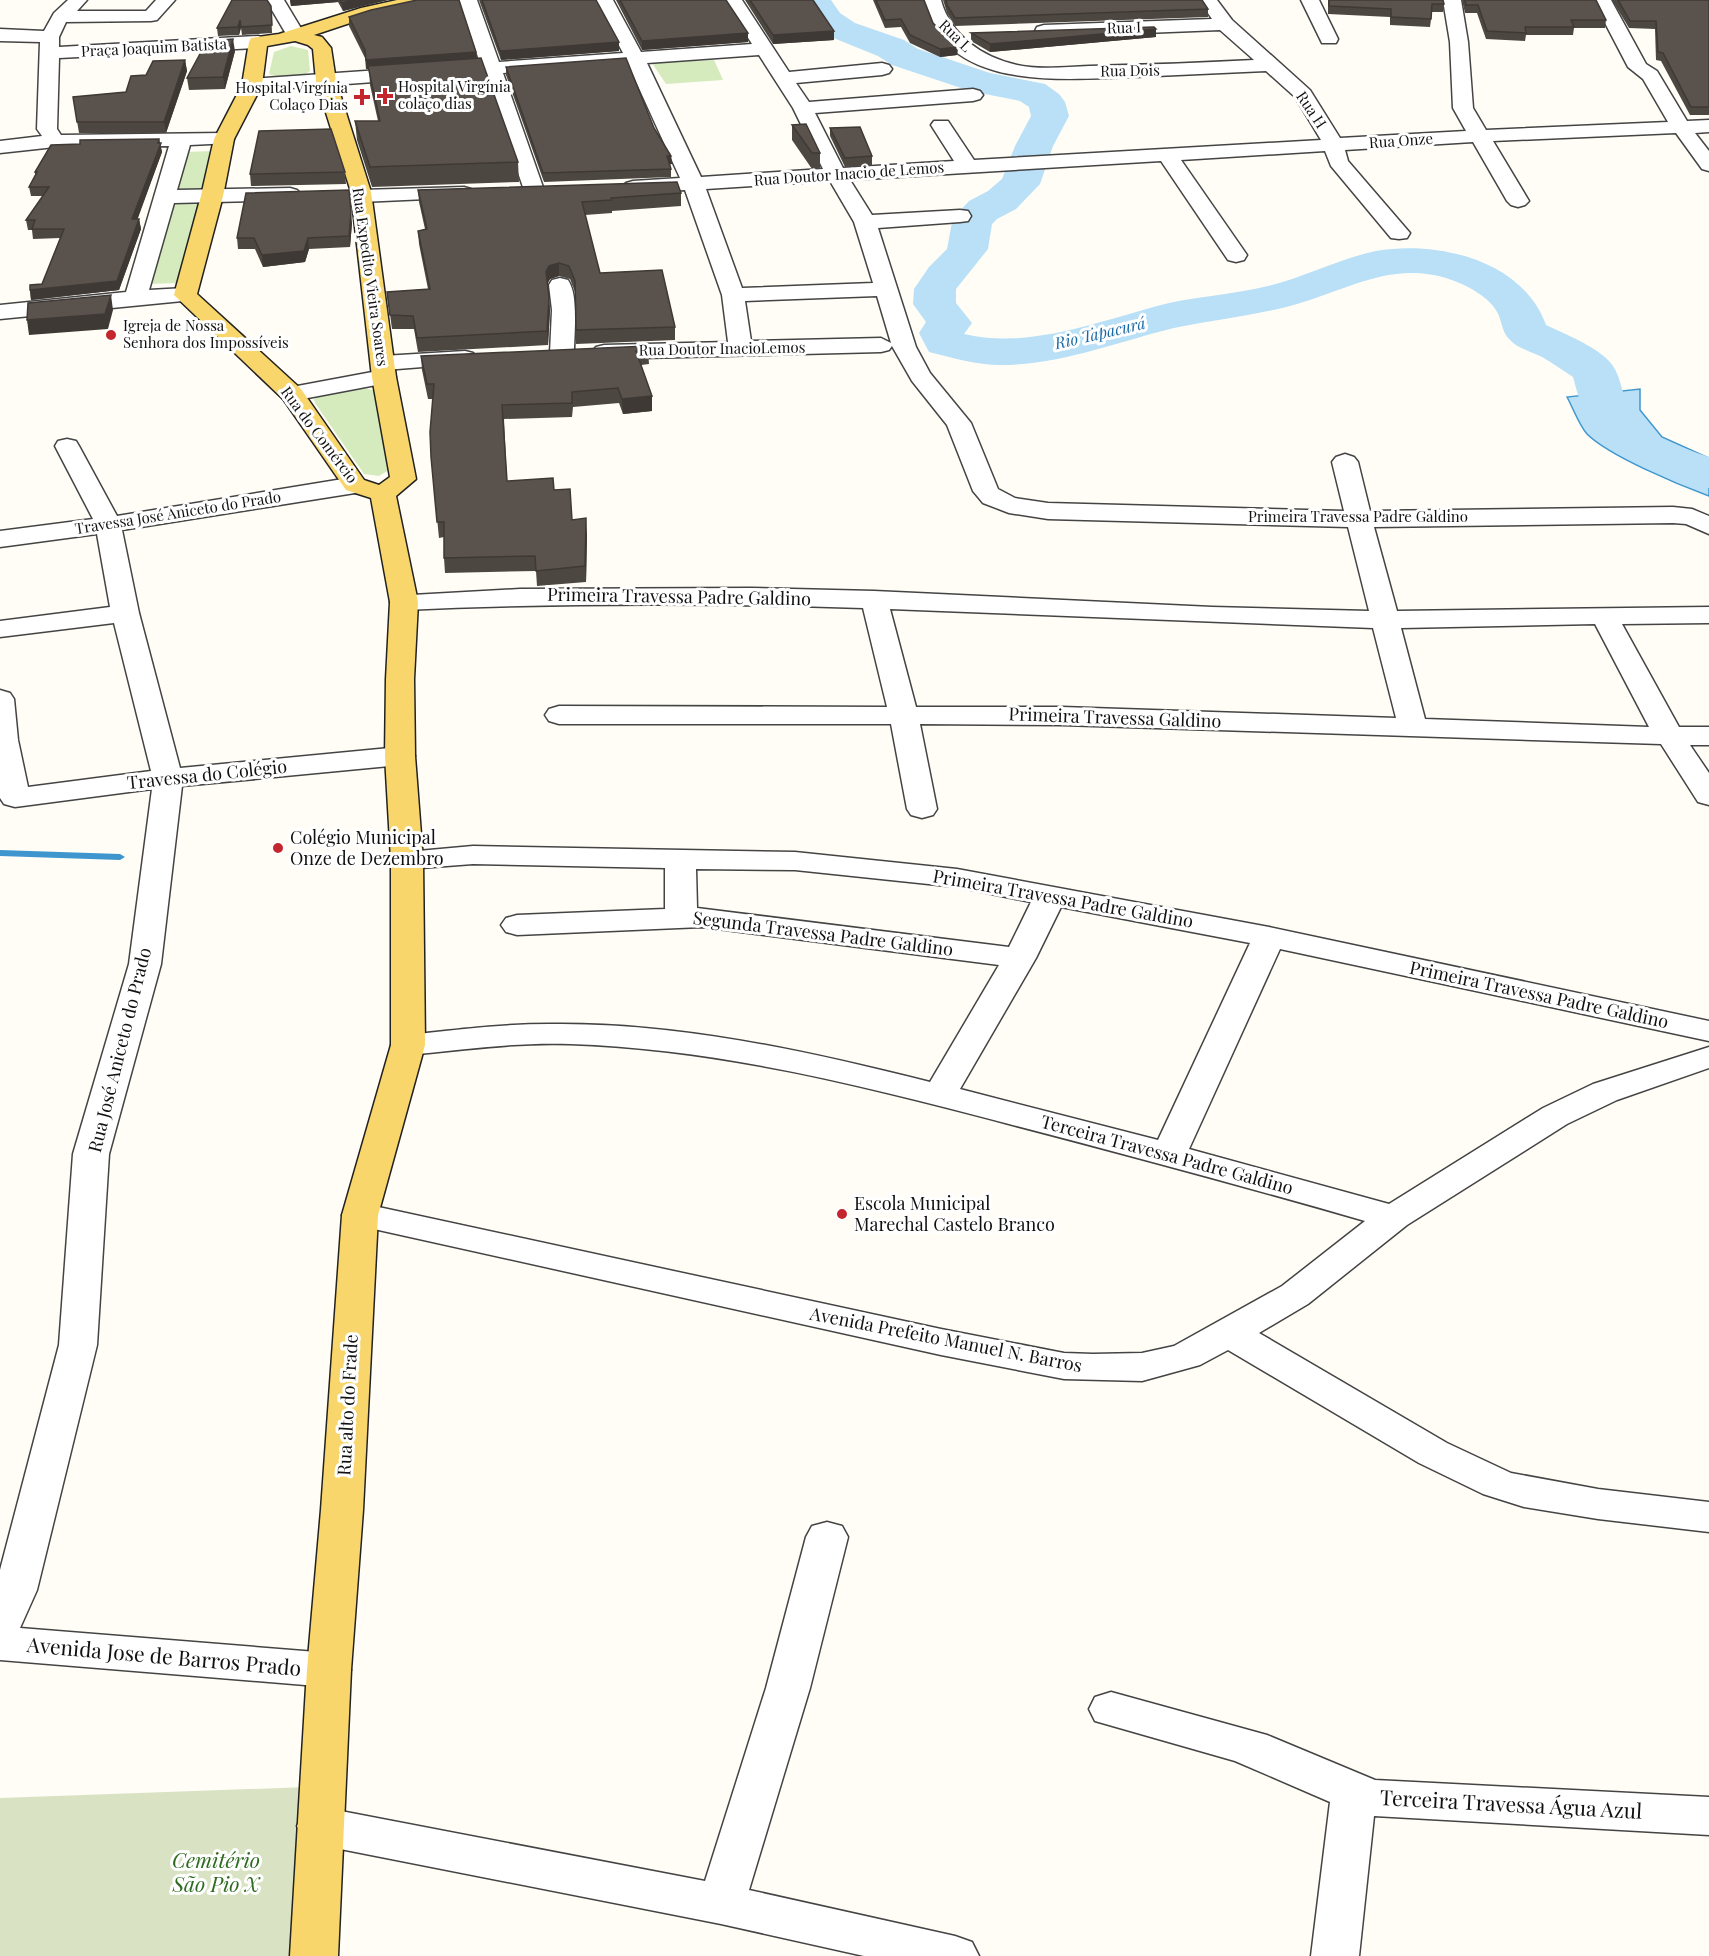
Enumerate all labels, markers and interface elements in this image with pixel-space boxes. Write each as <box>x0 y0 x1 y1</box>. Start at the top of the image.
street label: Rua L <box>935 15 977 56</box>
street label: Rua I <box>1106 16 1142 38</box>
street label: Praça Joaquim Batista <box>80 33 228 61</box>
street label: Rua Dois <box>1100 59 1160 81</box>
place label: Hospital Virgínia colaço dias <box>398 76 511 113</box>
place label: Hospital Virgínia Colaço Dias <box>235 77 349 114</box>
marker: Hospital Virgínia colaço dias <box>376 87 394 105</box>
street label: Rua H <box>1292 87 1332 132</box>
marker: Hospital Virgínia Colaço Dias <box>353 88 371 106</box>
street label: Rua Onze <box>1368 128 1434 152</box>
street label: Rua Doutor Inacio de Lemos <box>753 156 945 190</box>
street label: Rua Expedito Vieira Soares <box>349 186 393 367</box>
water label: Rio Tapacurá <box>1052 312 1148 353</box>
place label: Igreja de Nossa Senhora dos Impossíveis <box>123 315 289 352</box>
marker: Igreja de Nossa Senhora dos Impossíveis <box>104 328 118 342</box>
street label: Rua Doutor InacioLemos <box>638 337 805 359</box>
street label: Rua do Comércio <box>277 382 363 487</box>
street label: Travessa José Aniceto do Prado <box>73 486 282 538</box>
street label: Primeira Travessa Padre Galdino <box>1248 506 1468 526</box>
street label: Primeira Travessa Padre Galdino <box>547 582 811 610</box>
street label: Primeira Travessa Galdino <box>1008 701 1222 733</box>
street label: Travessa do Colégio <box>126 754 288 794</box>
place label: Colégio Municipal Onze de Dezembro <box>290 825 444 870</box>
marker: Colégio Municipal Onze de Dezembro <box>271 841 285 855</box>
street label: Primeira Travessa Padre Galdino <box>931 863 1195 933</box>
street label: Segunda Travessa Padre Galdino <box>692 905 955 961</box>
street label: Rua José Aniceto do Prado <box>82 945 156 1155</box>
street label: Primeira Travessa Padre Galdino <box>1408 955 1671 1033</box>
street label: Terceira Travessa Padre Galdino <box>1039 1109 1296 1199</box>
place label: Escola Municipal Marechal Castelo Branco <box>854 1191 1055 1236</box>
marker: Escola Municipal Marechal Castelo Branco <box>835 1207 849 1221</box>
street label: Avenida Prefeito Manuel N. Barros <box>807 1301 1084 1377</box>
street label: Rua alto do Frade <box>331 1334 363 1476</box>
street label: Avenida Jose de Barros Prado <box>25 1629 303 1681</box>
street label: Terceira Travessa Água Azul <box>1379 1782 1643 1824</box>
park label: Cemitério São Pio X <box>171 1845 261 1897</box>

